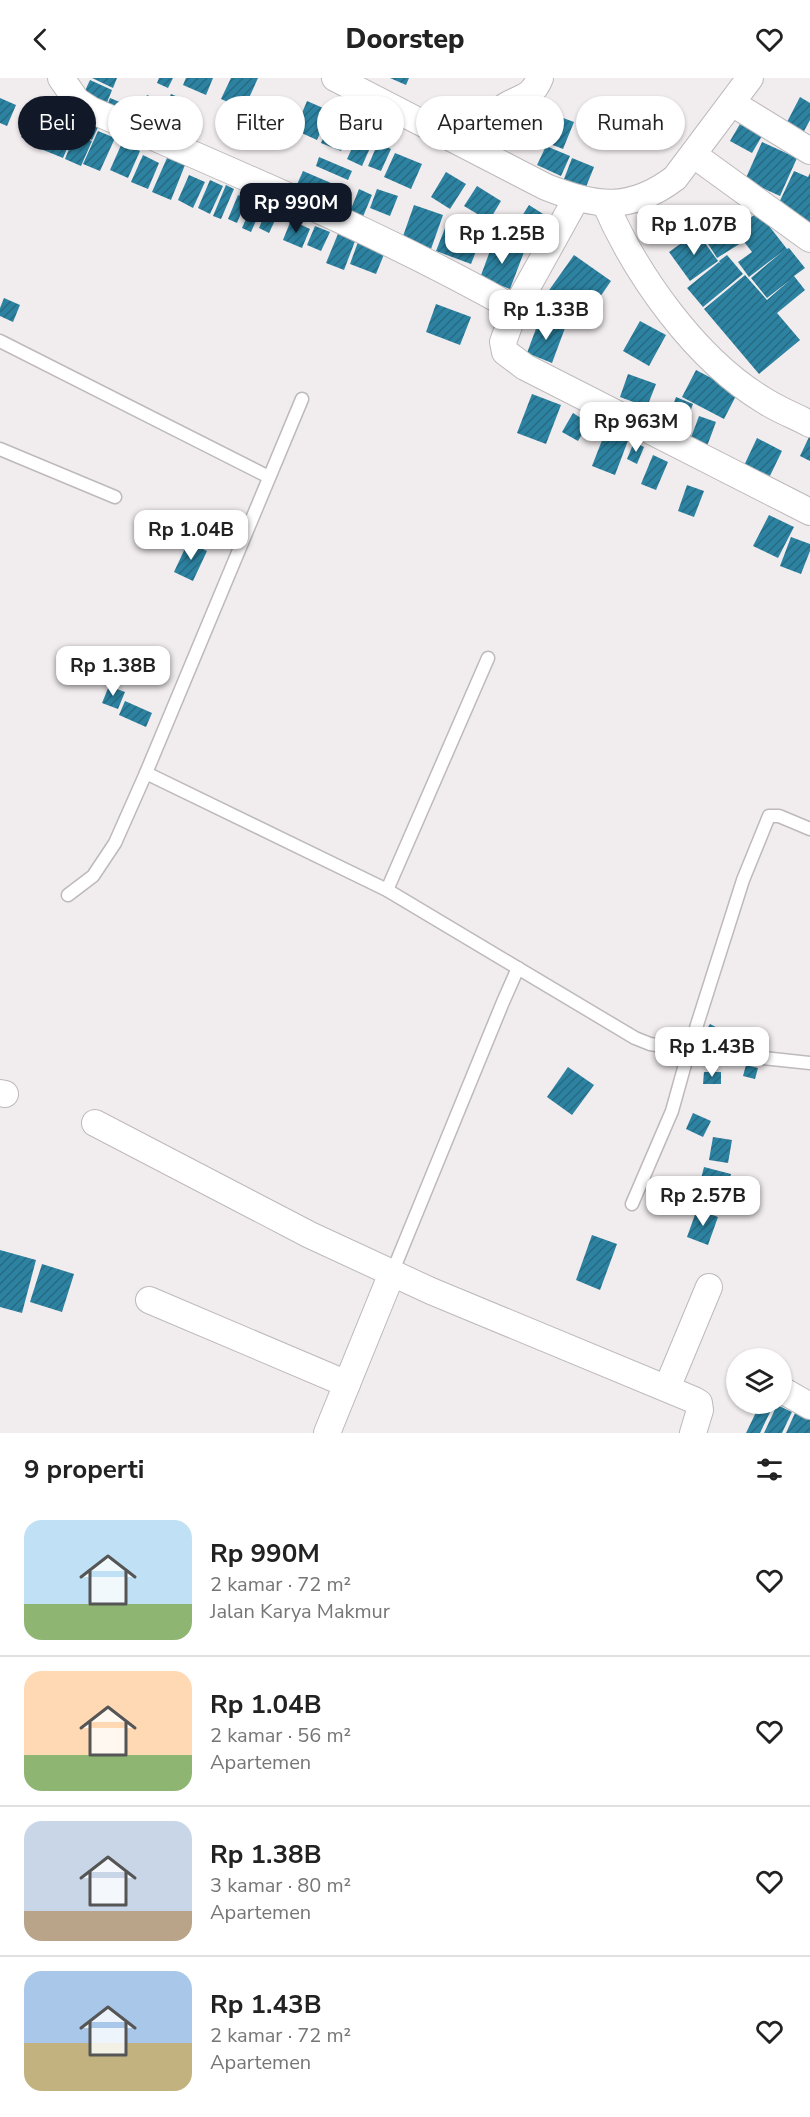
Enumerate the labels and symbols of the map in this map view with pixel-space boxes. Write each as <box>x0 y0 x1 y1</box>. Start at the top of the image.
pin: Rp 990M <box>241 183 351 234</box>
pin: Rp 1.07B <box>632 205 756 256</box>
pin: Rp 1.25B <box>440 214 564 265</box>
pin: Rp 1.33B <box>484 290 608 341</box>
pin: Rp 963M <box>581 402 691 453</box>
pin: Rp 1.04B <box>129 510 253 561</box>
pin: Rp 1.38B <box>51 646 175 697</box>
pin: Rp 1.43B <box>650 1027 774 1078</box>
pin: Rp 2.57B <box>641 1176 765 1227</box>

